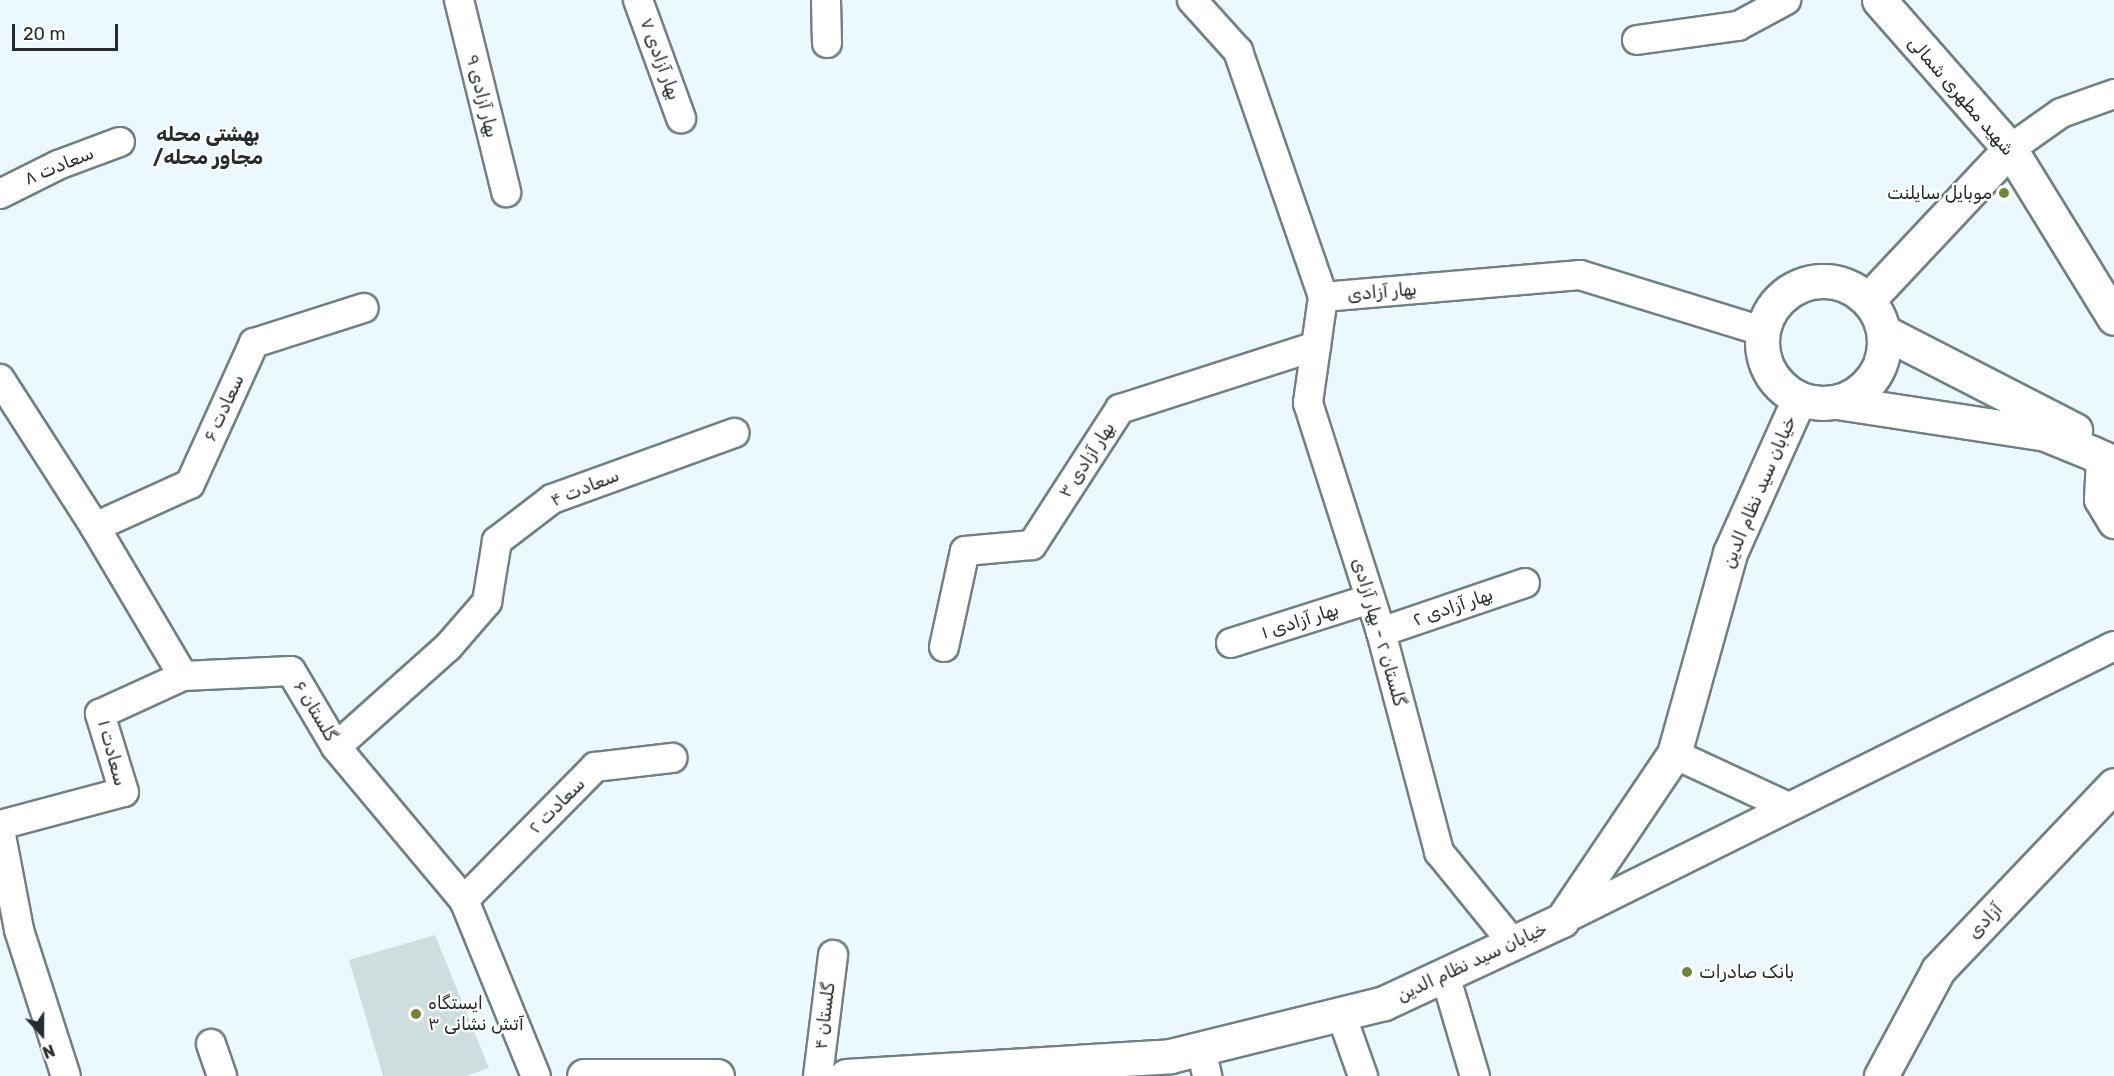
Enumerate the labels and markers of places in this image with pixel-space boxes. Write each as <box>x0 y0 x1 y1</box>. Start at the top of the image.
place label: موبایل سایلنت <box>1887 182 1992 204</box>
marker: موبایل سایلنت <box>1997 186 2011 200</box>
place label: بانک صادرات <box>1699 961 1794 983</box>
marker: بانک صادرات <box>1680 965 1694 979</box>
place label: ایستگاه آتش نشانی ۳ <box>428 993 524 1036</box>
marker: ایستگاه آتش نشانی ۳ <box>409 1007 423 1021</box>

